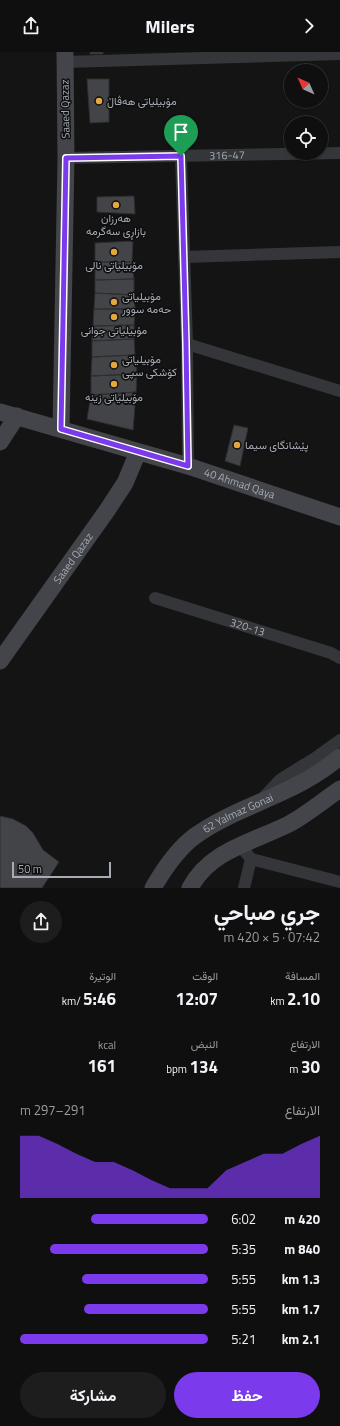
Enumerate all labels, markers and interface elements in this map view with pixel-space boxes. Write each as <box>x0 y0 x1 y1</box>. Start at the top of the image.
text: Milers <box>145 13 195 40</box>
icon: share <box>20 15 42 37</box>
icon: forward <box>298 15 320 37</box>
north arrow <box>284 64 328 108</box>
map controls <box>284 64 328 160</box>
street label: Saaed Qazaz <box>56 79 74 139</box>
place label: مۆبیلیاتی هەڤاڵ <box>107 93 177 109</box>
marker: مۆبیلیاتی هەڤاڵ <box>94 96 104 106</box>
pin <box>164 115 198 156</box>
button: locate <box>284 116 328 160</box>
icon: arrive <box>170 121 192 143</box>
street label: 316-47 <box>209 147 245 163</box>
marker: هەرزان بازاڕی سەگرمە <box>111 200 121 210</box>
place label: هەرزان بازاڕی سەگرمە <box>86 210 146 240</box>
marker: مۆبیلیاتی نالی <box>109 247 119 257</box>
place label: مۆبیلیاتی نالی <box>85 257 143 273</box>
place label: مۆبیلیاتی حەمە سوور <box>121 288 171 317</box>
marker: مۆبیلیاتی حەمە سوور <box>109 297 119 307</box>
marker: مۆبیلیاتی جوانی <box>109 312 119 322</box>
place label: مۆبیلیاتی جوانی <box>81 322 147 338</box>
place label: مۆبیلیاتی کۆشکی سپی <box>122 351 177 380</box>
marker: مۆبیلیاتی کۆشکی سپی <box>109 360 119 370</box>
marker: مۆبیلیاتی زینە <box>109 379 119 389</box>
place label: مۆبیلیاتی زینە <box>85 389 143 405</box>
place label: پێشانگای سیما <box>245 437 309 453</box>
marker: پێشانگای سیما <box>232 440 242 450</box>
street label: 40 Ahmad Qaya <box>202 464 278 503</box>
street label: Saaed Qazaz <box>49 530 97 587</box>
street label: 320-13 <box>228 614 267 640</box>
street label: 62 Yalmaz Gonai <box>199 789 276 837</box>
scale bar <box>12 860 111 879</box>
text: 50 m <box>18 861 42 877</box>
text: جري صباحي <box>214 895 320 929</box>
button: share <box>20 901 62 943</box>
text: 07:42 · 5 × 420 m <box>224 927 320 947</box>
text: الوتيرة <box>89 968 116 984</box>
text: الوقت <box>192 968 218 984</box>
text: المسافة <box>285 968 320 984</box>
text: 5:46 <box>83 986 116 1012</box>
text: 12:07 <box>176 986 218 1012</box>
text: 2.10 <box>287 986 320 1012</box>
text: /km <box>62 993 83 1009</box>
text: km <box>270 993 287 1009</box>
text: النبض <box>191 1036 218 1052</box>
text: الارتفاع <box>290 1036 320 1052</box>
text: kcal <box>98 1037 116 1053</box>
text: 161 <box>87 1053 116 1079</box>
text: 134 <box>189 1054 218 1080</box>
text: 30 <box>301 1054 320 1080</box>
text: bpm <box>166 1061 189 1077</box>
text: m <box>289 1061 301 1077</box>
text: 291–297 m <box>20 1100 86 1120</box>
text: الارتفاع <box>285 1100 320 1120</box>
text: 6:02 <box>231 1209 256 1229</box>
text: 420 m <box>284 1209 320 1229</box>
text: 5:35 <box>231 1239 256 1259</box>
text: 840 m <box>284 1239 320 1259</box>
text: 5:55 <box>231 1269 256 1289</box>
text: 1.3 km <box>282 1269 320 1289</box>
text: 5:55 <box>231 1299 256 1319</box>
text: 1.7 km <box>282 1299 320 1319</box>
text: 5:21 <box>231 1329 256 1349</box>
text: 2.1 km <box>282 1329 320 1349</box>
button: مشاركة <box>20 1372 166 1418</box>
button: حفظ <box>174 1372 320 1418</box>

